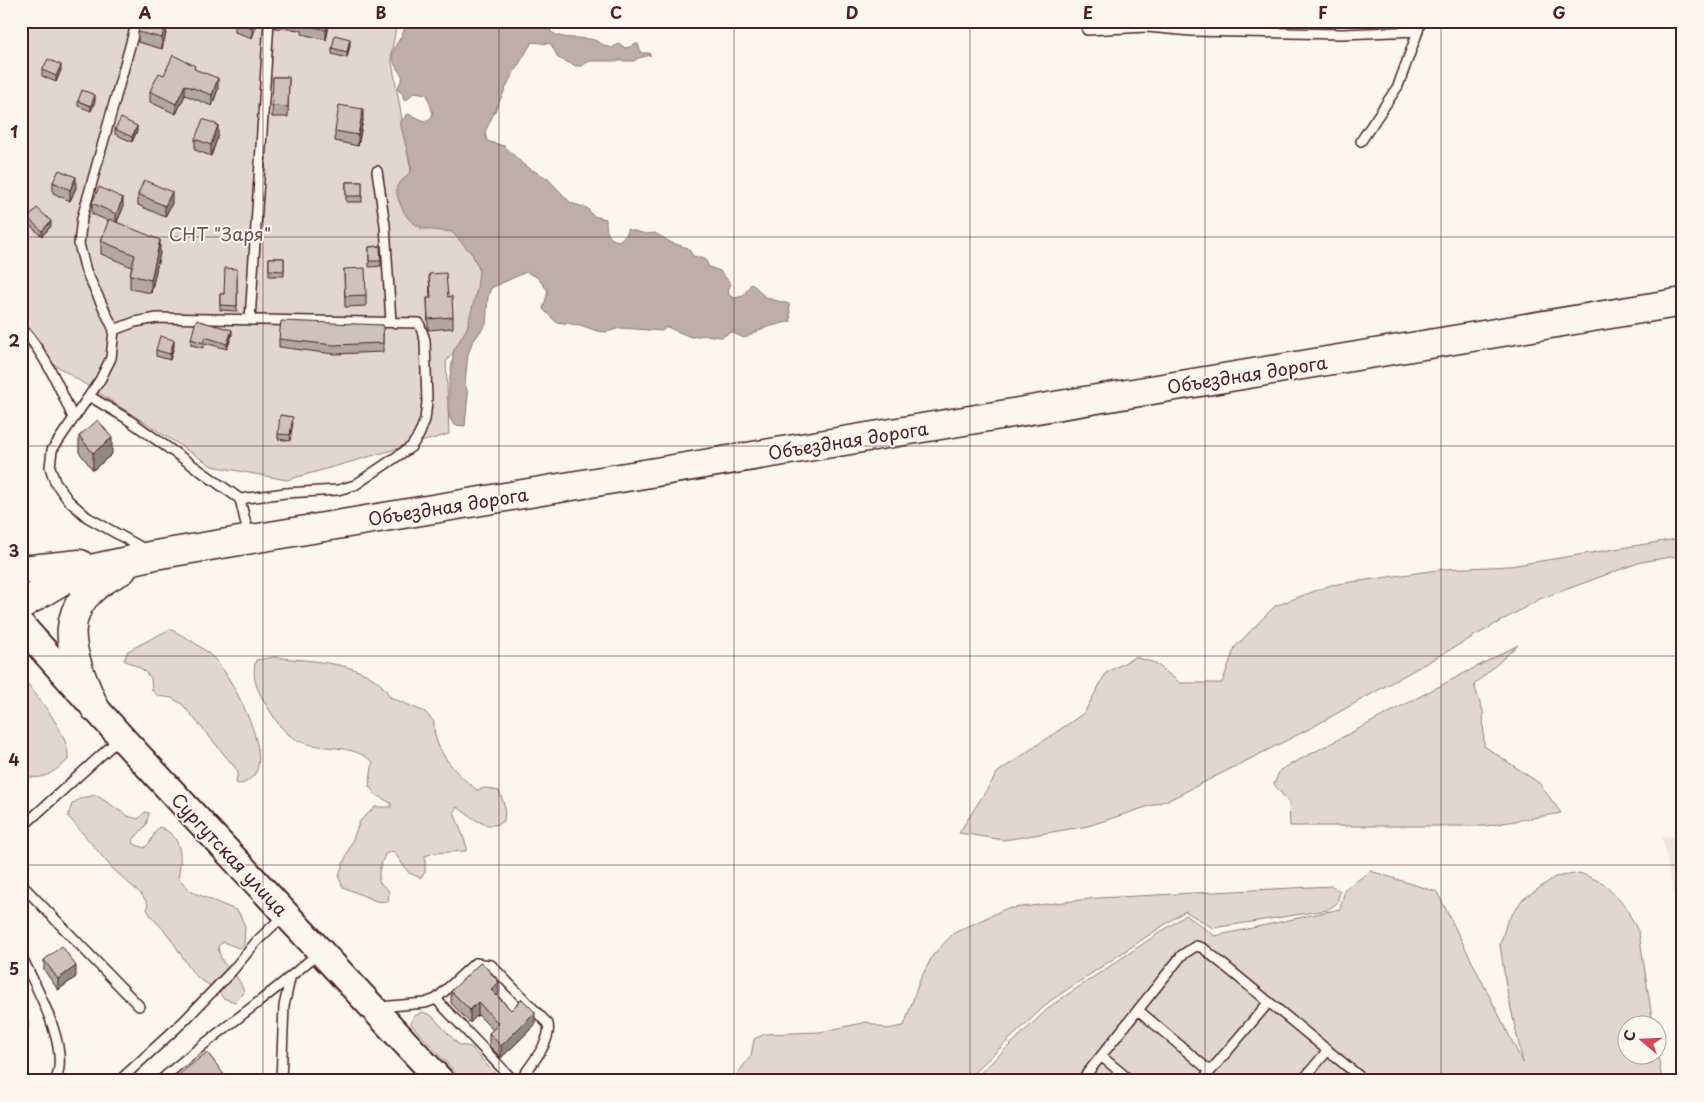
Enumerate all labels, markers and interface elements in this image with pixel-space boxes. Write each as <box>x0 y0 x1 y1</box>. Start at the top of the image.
text: A <box>139 0 152 24</box>
text: B <box>376 0 387 24</box>
text: C <box>610 0 622 24</box>
text: D <box>846 0 858 24</box>
text: E <box>1083 0 1093 24</box>
text: F <box>1318 0 1328 24</box>
text: G <box>1552 0 1566 24</box>
text: 1 <box>10 119 18 143</box>
park label: СНТ "Заря" <box>169 220 271 247</box>
text: 2 <box>8 328 20 352</box>
street label: Объездная дорога <box>1165 348 1330 400</box>
street label: Объездная дорога <box>766 414 931 466</box>
street label: Объездная дорога <box>366 480 531 532</box>
text: 3 <box>9 538 19 562</box>
text: 4 <box>9 747 20 771</box>
street label: Сургутская улица <box>166 786 295 922</box>
text: 5 <box>9 956 19 980</box>
north arrow <box>1616 1014 1666 1064</box>
text: С <box>1618 1027 1641 1044</box>

